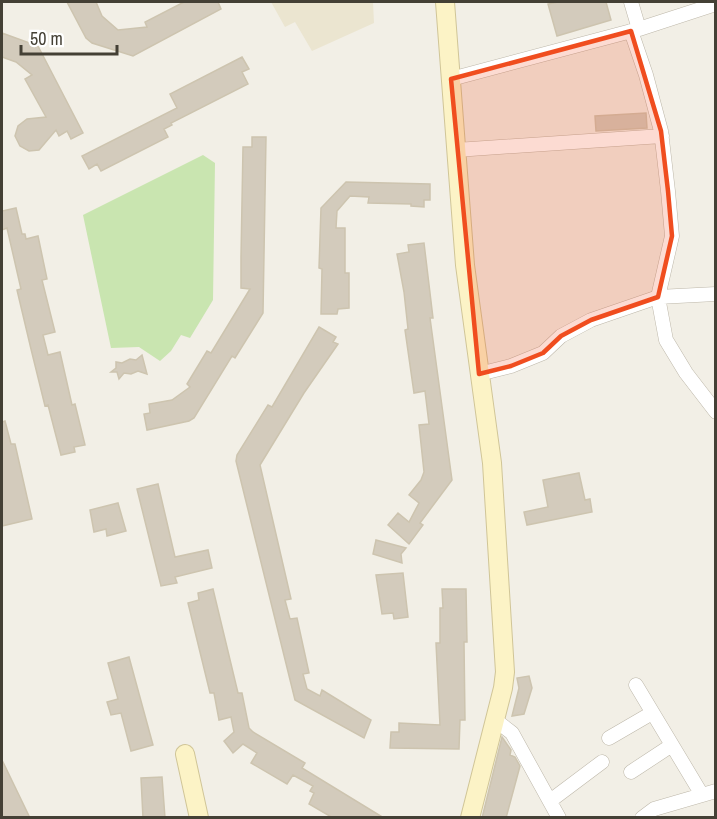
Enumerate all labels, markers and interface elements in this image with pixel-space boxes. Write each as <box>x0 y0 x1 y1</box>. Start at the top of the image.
scale bar <box>21 18 117 56</box>
text: 50 m <box>30 26 63 51</box>

